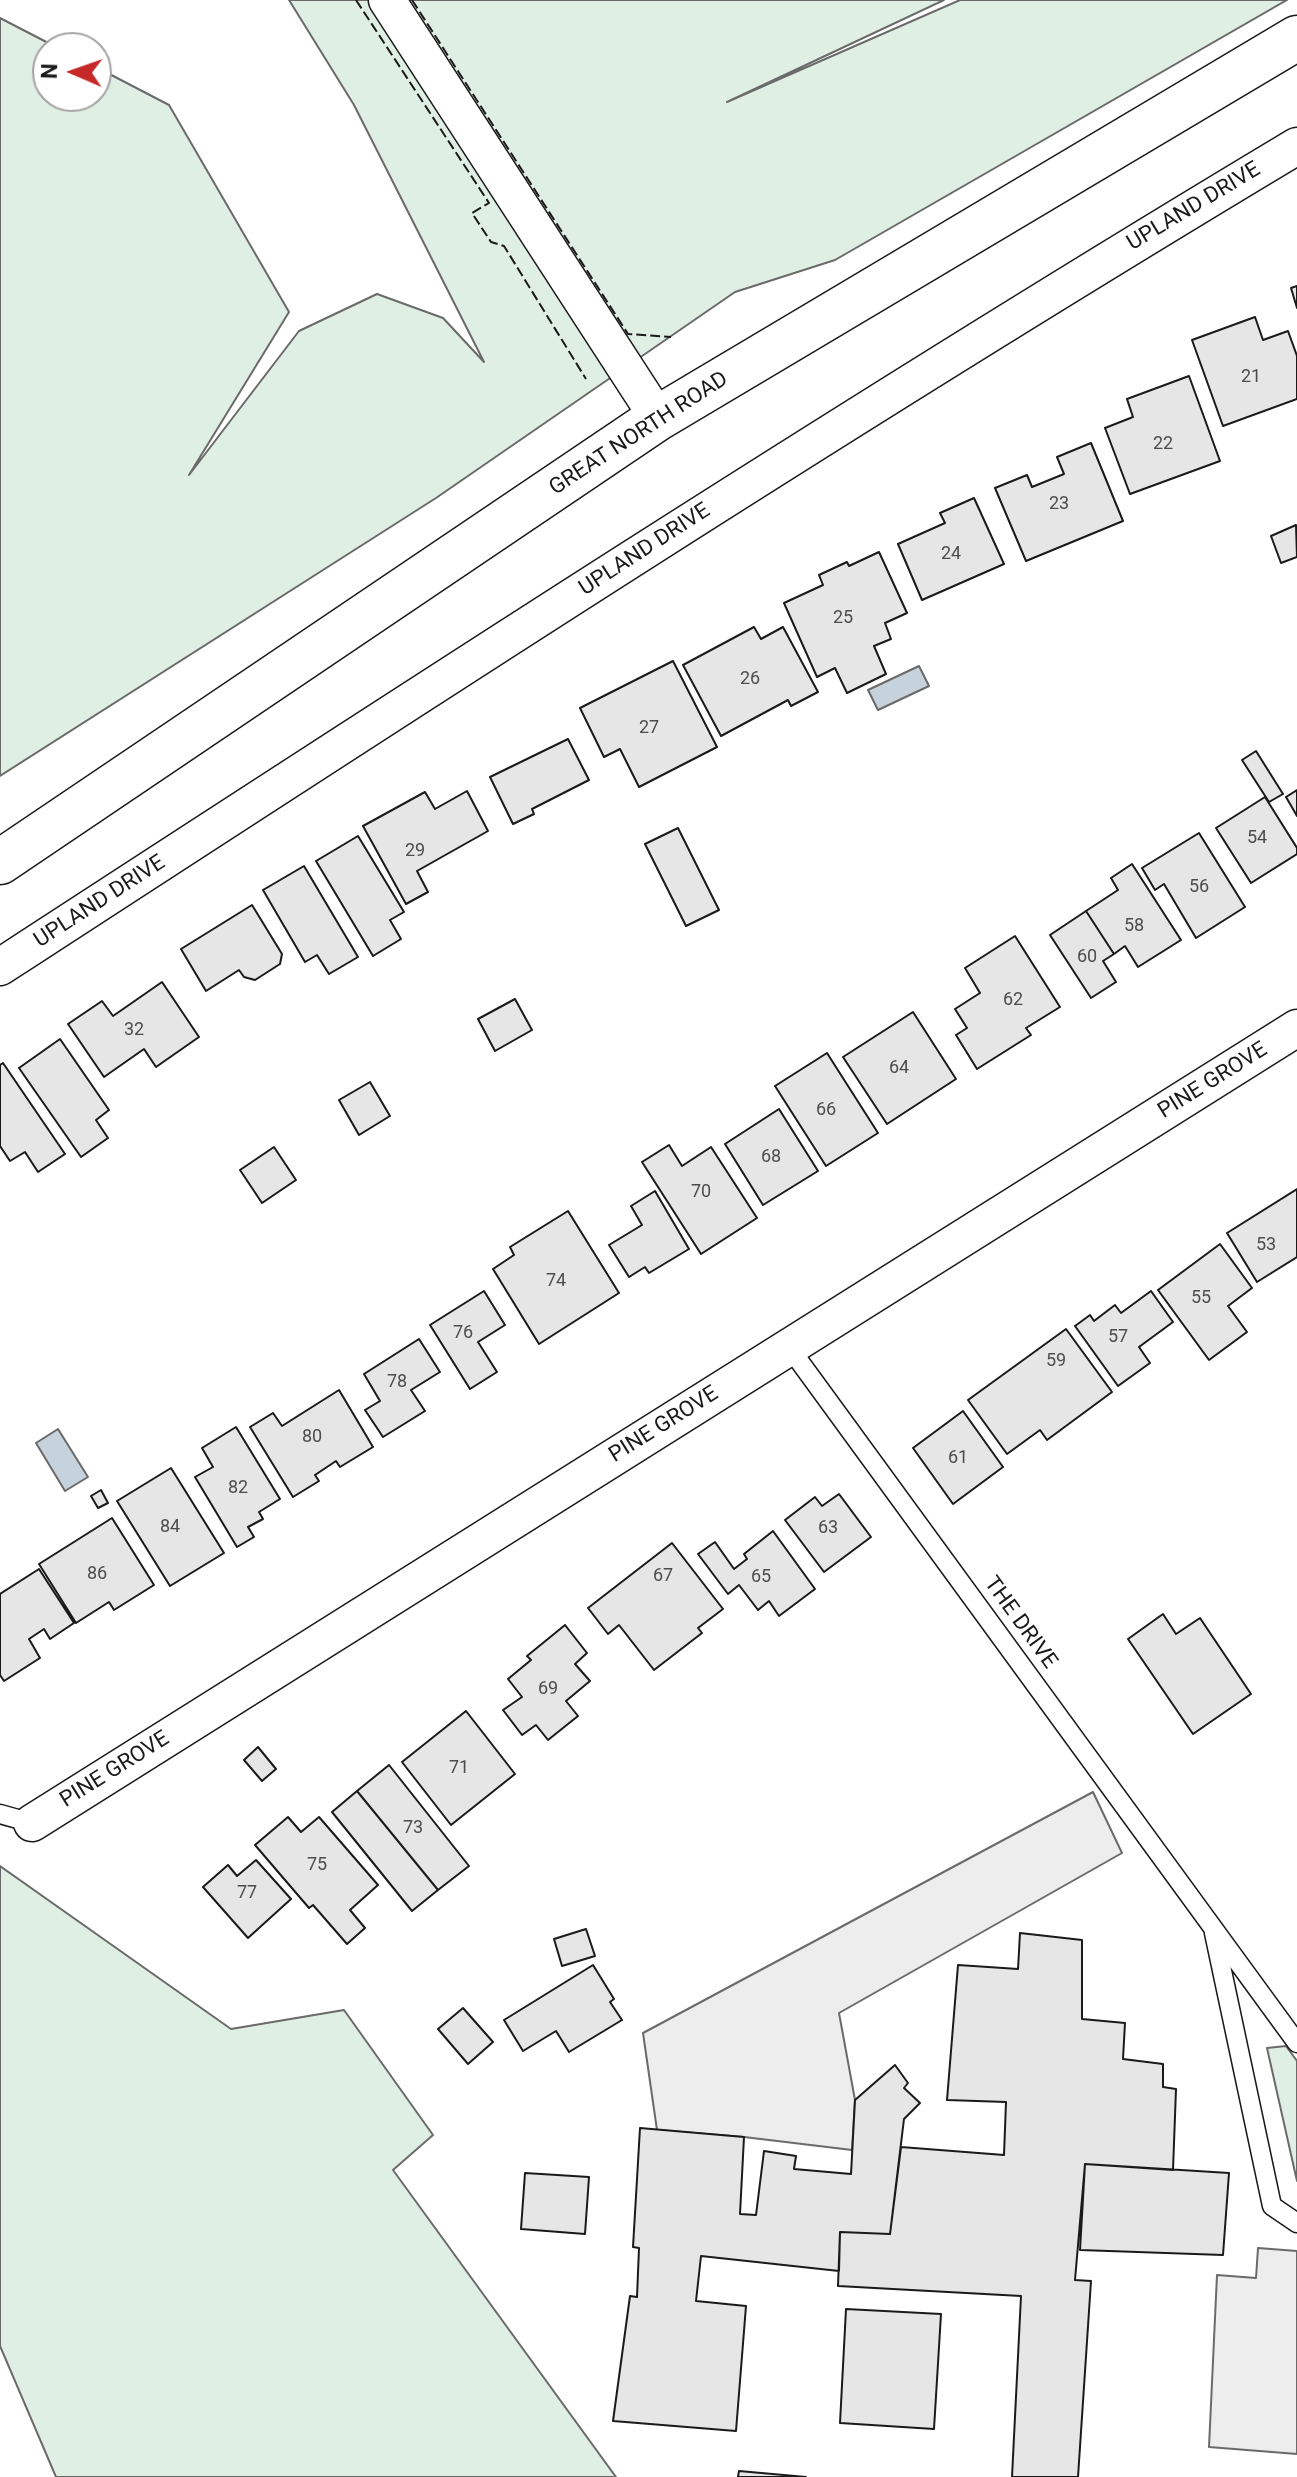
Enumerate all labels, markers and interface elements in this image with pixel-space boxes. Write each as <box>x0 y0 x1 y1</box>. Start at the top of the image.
north arrow <box>32 32 112 112</box>
text: N <box>37 63 62 79</box>
street label: UPLAND DRIVE <box>1123 157 1265 257</box>
street label: GREAT NORTH ROAD <box>545 366 733 502</box>
house number: 21 <box>1241 366 1261 388</box>
house number: 22 <box>1153 433 1173 455</box>
house number: 23 <box>1049 493 1069 515</box>
street label: UPLAND DRIVE <box>575 498 715 602</box>
house number: 24 <box>941 543 961 565</box>
house number: 25 <box>833 607 853 629</box>
house number: 26 <box>740 668 760 690</box>
house number: 27 <box>639 717 659 739</box>
house number: 54 <box>1247 827 1267 849</box>
house number: 29 <box>405 840 425 862</box>
street label: UPLAND DRIVE <box>30 850 170 954</box>
house number: 56 <box>1189 876 1209 898</box>
house number: 58 <box>1124 915 1144 937</box>
house number: 60 <box>1077 946 1097 968</box>
house number: 62 <box>1003 989 1023 1011</box>
house number: 32 <box>124 1019 144 1041</box>
street label: PINE GROVE <box>1154 1037 1272 1125</box>
house number: 64 <box>889 1057 909 1079</box>
house number: 66 <box>816 1099 836 1121</box>
house number: 68 <box>761 1146 781 1168</box>
house number: 70 <box>691 1181 711 1203</box>
house number: 53 <box>1256 1234 1276 1256</box>
house number: 74 <box>546 1270 566 1292</box>
house number: 55 <box>1191 1287 1211 1309</box>
house number: 76 <box>453 1322 473 1344</box>
house number: 57 <box>1108 1326 1128 1348</box>
house number: 59 <box>1046 1350 1066 1372</box>
house number: 78 <box>387 1371 407 1393</box>
street label: PINE GROVE <box>605 1381 723 1469</box>
house number: 80 <box>302 1426 322 1448</box>
house number: 61 <box>948 1447 968 1469</box>
house number: 82 <box>228 1477 248 1499</box>
house number: 84 <box>160 1516 180 1538</box>
house number: 63 <box>818 1517 838 1539</box>
house number: 86 <box>87 1563 107 1585</box>
house number: 67 <box>653 1565 673 1587</box>
house number: 65 <box>751 1566 771 1588</box>
street label: THE DRIVE <box>978 1572 1062 1674</box>
house number: 69 <box>538 1678 558 1700</box>
street label: PINE GROVE <box>56 1726 174 1814</box>
house number: 71 <box>449 1757 469 1779</box>
house number: 73 <box>403 1817 423 1839</box>
house number: 75 <box>307 1854 327 1876</box>
house number: 77 <box>237 1882 257 1904</box>

